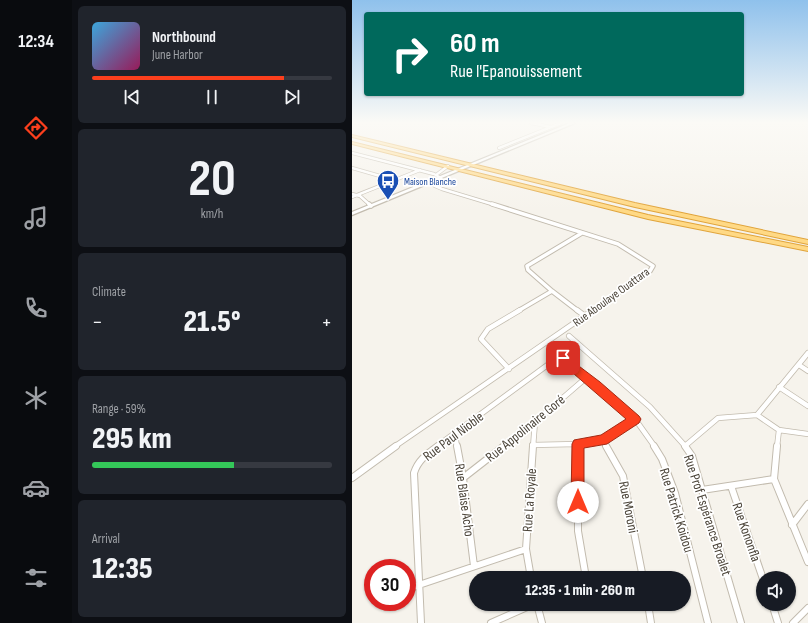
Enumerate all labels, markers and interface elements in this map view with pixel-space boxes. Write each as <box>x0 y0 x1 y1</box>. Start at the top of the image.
text: 60 m <box>450 27 499 60</box>
text: Northbound <box>152 28 216 47</box>
icon: right <box>384 28 436 80</box>
text: 12:34 <box>18 31 54 52</box>
text: June Harbor <box>152 47 203 63</box>
text: Rue l'Epanouissement <box>450 61 582 82</box>
icon: previous <box>121 86 143 108</box>
icon: pause <box>201 86 223 108</box>
icon: next <box>281 86 303 108</box>
icon: directions <box>22 114 50 142</box>
text: 20 <box>188 148 236 211</box>
bus stop icon: Maison Blanche <box>375 168 401 201</box>
place label: Maison Blanche <box>404 176 456 188</box>
icon: music <box>22 204 50 232</box>
text: km/h <box>201 206 223 222</box>
street label: Rue Aboulaye Ouattara <box>570 264 653 330</box>
text: Climate <box>92 284 126 300</box>
icon: phone <box>22 294 50 322</box>
text: 21.5° <box>183 304 241 340</box>
text: − <box>92 309 103 336</box>
text: + <box>321 309 332 336</box>
pin <box>546 341 580 375</box>
icon: arrive <box>552 347 574 369</box>
icon: climate <box>22 384 50 412</box>
street label: Rue Appolinaire Goré <box>482 391 568 466</box>
text: Range · 59% <box>92 401 146 417</box>
street label: Rue Paul Nioble <box>420 408 487 465</box>
text: 295 km <box>92 421 172 457</box>
street label: Rue Prof Espérance Broalet <box>680 452 735 578</box>
street label: Rue Blaise Acho <box>451 463 478 538</box>
street label: Rue Patrick Koidou <box>656 466 697 555</box>
street label: Rue La Royale <box>519 468 540 532</box>
icon: car <box>22 474 50 502</box>
street label: Rue Moroni <box>615 480 642 534</box>
position arrow <box>557 481 599 523</box>
street label: Rue Kononfla <box>728 500 765 564</box>
text: Arrival <box>92 531 120 547</box>
text: 12:35 <box>92 551 153 587</box>
speed limit sign: 30 <box>364 559 416 611</box>
icon: filters <box>22 564 50 592</box>
map controls <box>756 571 796 611</box>
button: sound <box>756 571 796 611</box>
text: 12:35 · 1 min · 260 m <box>525 581 635 600</box>

